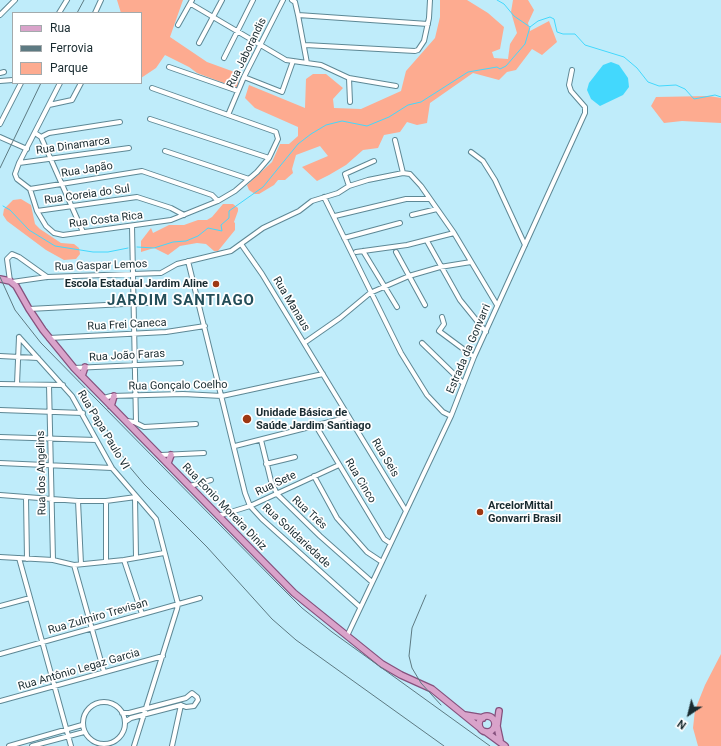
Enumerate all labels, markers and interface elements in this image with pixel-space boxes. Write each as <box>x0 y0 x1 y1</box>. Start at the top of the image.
legend <box>12 12 142 84</box>
street label: Rua Jaborandis <box>224 16 270 90</box>
text: Rua <box>50 21 71 35</box>
text: Ferrovia <box>50 41 93 55</box>
text: Parque <box>50 61 88 75</box>
street label: Rua Dinamarca <box>35 134 111 158</box>
street label: Rua Japão <box>60 159 114 181</box>
street label: Rua Coreia do Sul <box>43 182 131 208</box>
street label: Rua Costa Rica <box>68 209 144 231</box>
street label: Rua Gaspar Lemos <box>54 258 148 274</box>
street label: Rua Manaus <box>270 274 312 334</box>
place label: Escola Estadual Jardim Aline <box>65 277 208 291</box>
marker: Escola Estadual Jardim Aline <box>211 279 221 289</box>
district label: JARDIM SANTIAGO <box>107 292 255 310</box>
street label: Estrada da Gonvarri <box>444 302 494 396</box>
street label: Rua Frei Caneca <box>87 316 167 334</box>
street label: Rua João Faras <box>89 347 165 365</box>
street label: Rua Gonçalo Coelho <box>128 379 228 393</box>
street label: Rua Papa Paulo VI <box>74 388 132 472</box>
place label: Unidade Básica de Saúde Jardim Santiago <box>256 406 371 432</box>
marker: Unidade Básica de Saúde Jardim Santiago <box>241 413 253 425</box>
street label: Rua dos Angelins <box>35 430 49 516</box>
street label: Rua Seis <box>368 436 402 480</box>
street label: Rua Cinco <box>342 456 378 506</box>
street label: Rua Eonio Moreira Diniz <box>179 461 269 553</box>
street label: Rua Sete <box>254 469 298 499</box>
street label: Rua Três <box>289 494 329 532</box>
place label: ArcelorMittal Gonvarri Brasil <box>488 499 561 525</box>
street label: Rua Solidariedade <box>259 501 333 571</box>
marker: ArcelorMittal Gonvarri Brasil <box>475 507 485 517</box>
street label: Rua Zulmiro Trevisan <box>47 596 149 638</box>
street label: Rua Antônio Legaz Garcia <box>17 646 141 694</box>
north arrow <box>669 694 709 734</box>
text: N <box>675 717 689 732</box>

